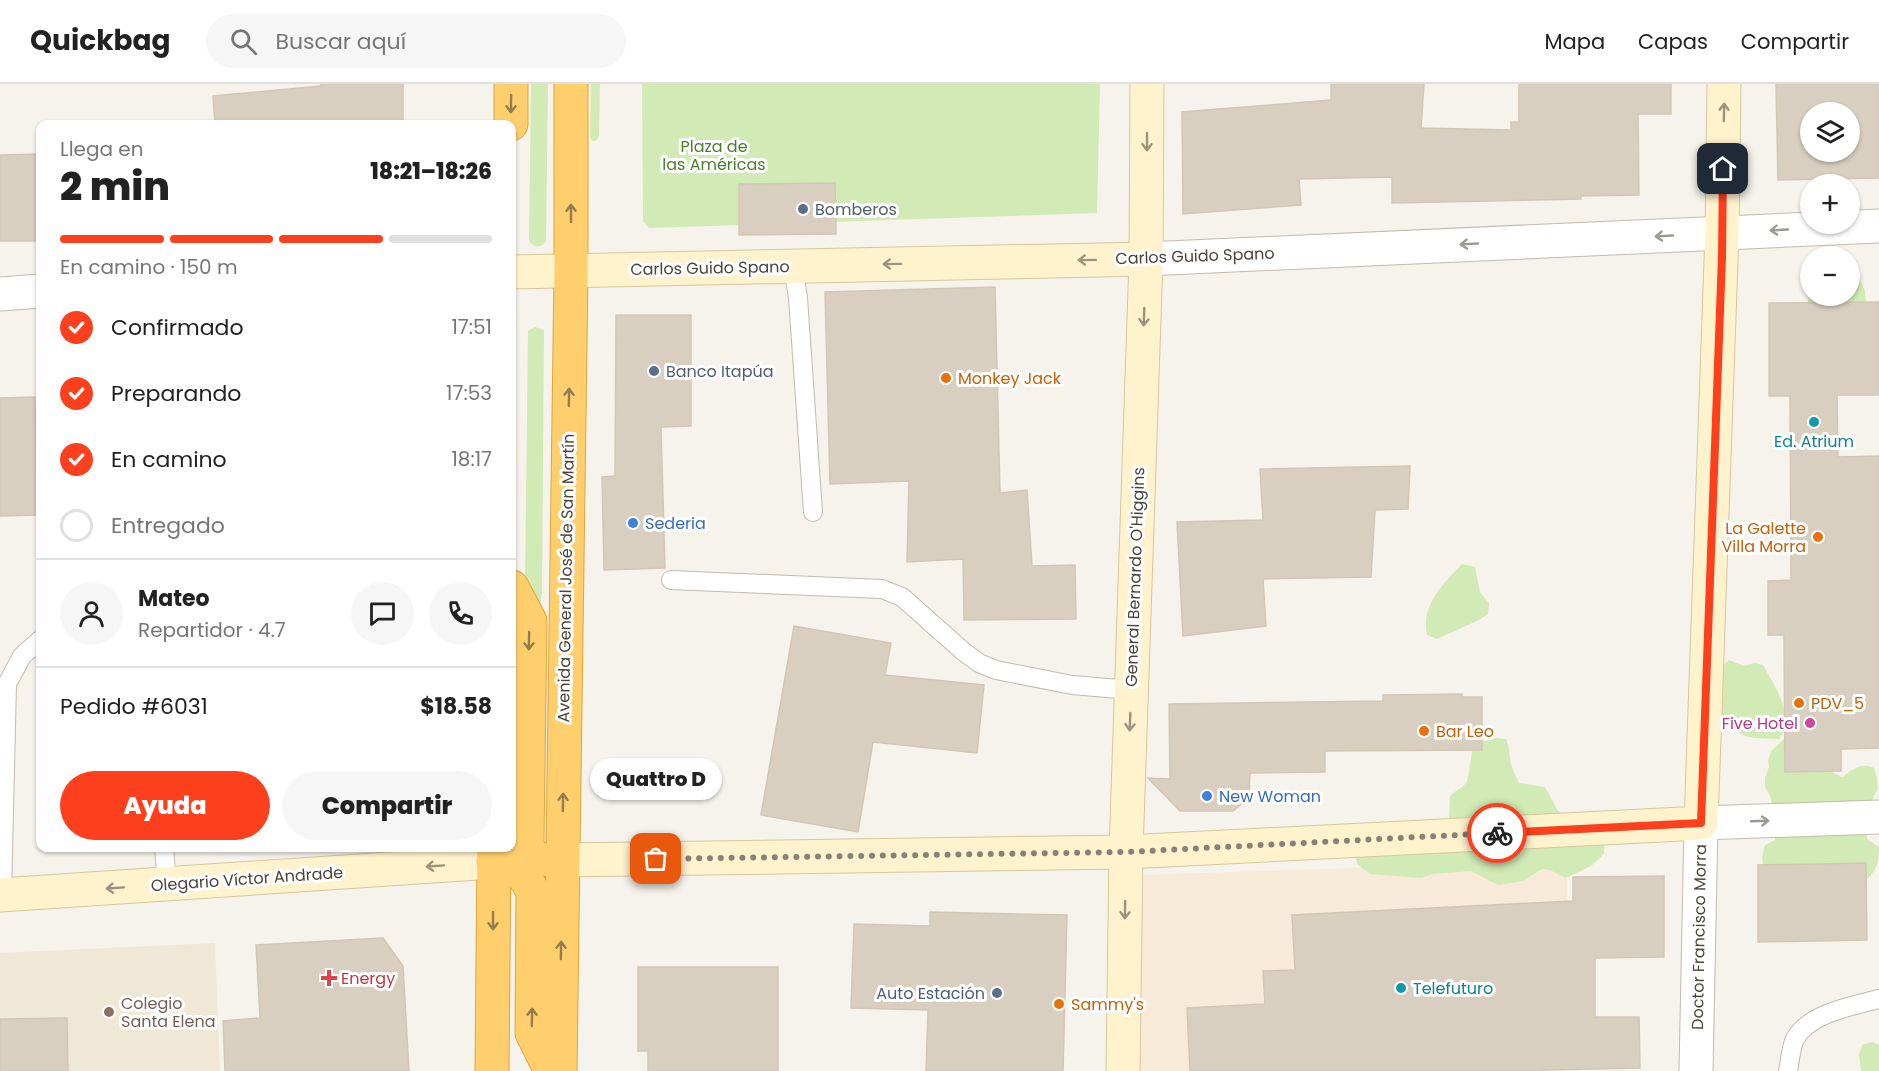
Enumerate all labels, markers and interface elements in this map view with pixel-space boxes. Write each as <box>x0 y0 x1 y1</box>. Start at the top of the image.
search box <box>206 14 626 68</box>
text: Quickbag <box>30 21 170 60</box>
icon: search <box>227 25 260 58</box>
text: Buscar aquí <box>275 26 406 57</box>
text: Mapa <box>1544 27 1605 56</box>
text: Capas <box>1638 27 1708 56</box>
text: Compartir <box>1741 27 1849 56</box>
one-way arrow <box>505 94 517 114</box>
one-way arrow <box>1718 102 1729 122</box>
map controls <box>1800 102 1860 306</box>
button: layers <box>1800 102 1860 162</box>
one-way arrow <box>1141 132 1153 152</box>
text: Llega en <box>60 135 144 163</box>
park label: Plaza de las Américas <box>662 135 766 176</box>
pin <box>1697 143 1748 194</box>
icon: home <box>1706 152 1739 185</box>
text: 18:21–18:26 <box>370 156 492 187</box>
text: 2 min <box>60 159 170 214</box>
button: + <box>1800 174 1860 234</box>
place label: Bomberos <box>815 198 897 221</box>
marker: Bomberos <box>796 202 810 216</box>
one-way arrow <box>565 203 577 223</box>
one-way arrow <box>1769 225 1789 236</box>
one-way arrow <box>1654 230 1674 241</box>
one-way arrow <box>1460 239 1480 250</box>
street label: Carlos Guido Spano <box>1115 242 1275 270</box>
button: − <box>1800 246 1860 306</box>
text: En camino · 150 m <box>60 253 238 281</box>
one-way arrow <box>1078 254 1098 266</box>
street label: Carlos Guido Spano <box>630 255 790 281</box>
one-way arrow <box>883 258 903 269</box>
one-way arrow <box>1138 307 1149 327</box>
icon: check <box>60 311 93 344</box>
text: Confirmado <box>111 312 244 343</box>
text: 17:51 <box>451 313 492 341</box>
place label: Banco Itapúa <box>666 360 774 383</box>
marker: Banco Itapúa <box>647 364 661 378</box>
place label: Monkey Jack <box>958 367 1062 390</box>
marker: Monkey Jack <box>939 371 953 385</box>
icon: check <box>60 377 93 410</box>
text: Preparando <box>111 378 241 409</box>
text: 17:53 <box>446 379 492 407</box>
one-way arrow <box>563 387 575 407</box>
marker: Ed. Atrium <box>1807 415 1821 429</box>
place label: Ed. Atrium <box>1774 430 1854 453</box>
street label: Avenida General José de San Martín <box>552 433 580 723</box>
icon: check <box>60 443 93 476</box>
text: En camino <box>111 444 227 475</box>
text: 18:17 <box>451 445 492 473</box>
street label: General Bernardo O'Higgins <box>1120 467 1150 687</box>
text: Entregado <box>111 510 225 541</box>
place label: Sederia <box>645 512 706 535</box>
marker: Sederia <box>626 516 640 530</box>
place label: La Galette Villa Morra <box>1722 517 1806 558</box>
marker: La Galette Villa Morra <box>1811 530 1825 544</box>
button: person <box>60 582 123 645</box>
button: chat <box>351 582 414 645</box>
button: phone <box>429 582 492 645</box>
text: Mateo <box>138 583 210 614</box>
text: Repartidor · 4.7 <box>138 616 286 644</box>
one-way arrow <box>524 630 535 650</box>
text: Pedido #6031 <box>60 691 208 722</box>
text: $18.58 <box>420 691 492 722</box>
place label: PDV_5 <box>1811 692 1864 715</box>
marker: PDV_5 <box>1792 696 1806 710</box>
one-way arrow <box>1124 711 1136 731</box>
place label: Five Hotel <box>1722 712 1798 735</box>
marker: Five Hotel <box>1803 716 1817 730</box>
place label: Bar Leo <box>1436 720 1494 743</box>
marker: Bar Leo <box>1417 724 1431 738</box>
callout: Quattro D <box>590 757 722 799</box>
text: Quattro D <box>606 765 706 793</box>
button: Ayuda <box>60 771 270 840</box>
button: Compartir <box>282 771 492 840</box>
place label: New Woman <box>1219 785 1321 808</box>
marker: New Woman <box>1200 789 1214 803</box>
one-way arrow <box>557 792 569 812</box>
courier <box>1467 803 1527 863</box>
one-way arrow <box>1749 815 1769 827</box>
icon: bike <box>1481 817 1514 850</box>
pin <box>630 833 681 884</box>
icon: bag <box>639 842 672 875</box>
street label: Doctor Francisco Morra <box>1686 844 1712 1030</box>
street label: Olegario Víctor Andrade <box>150 861 344 897</box>
one-way arrow <box>425 861 445 872</box>
one-way arrow <box>105 882 125 893</box>
one-way arrow <box>1119 900 1131 920</box>
one-way arrow <box>487 910 499 930</box>
one-way arrow <box>555 940 567 960</box>
place label: Energy <box>341 967 395 990</box>
marker: Energy <box>322 971 336 985</box>
place label: Telefuturo <box>1413 977 1493 1000</box>
marker: Telefuturo <box>1394 981 1408 995</box>
place label: Auto Estación <box>876 982 985 1005</box>
marker: Auto Estación <box>990 986 1004 1000</box>
place label: Colegio Santa Elena <box>121 992 215 1033</box>
place label: Sammy's <box>1071 993 1144 1016</box>
marker: Sammy's <box>1052 997 1066 1011</box>
marker: Colegio Santa Elena <box>102 1005 116 1019</box>
one-way arrow <box>526 1007 538 1027</box>

